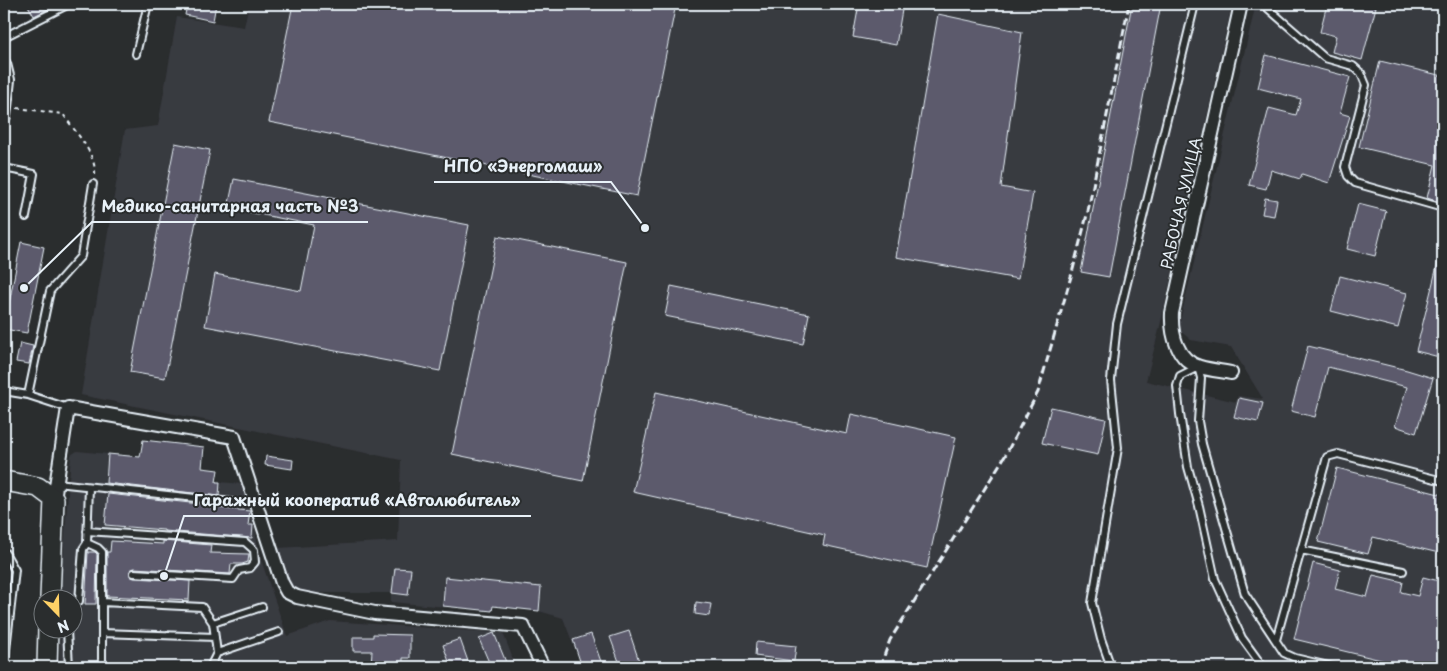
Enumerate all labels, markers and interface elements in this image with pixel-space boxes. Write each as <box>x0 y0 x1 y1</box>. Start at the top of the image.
street label: РАБОЧАЯ УЛИЦА <box>1154 135 1206 271</box>
callout: НПО «Энергомаш» <box>434 151 611 182</box>
text: НПО «Энергомаш» <box>444 153 603 177</box>
callout: Медико-санитарная часть №3 <box>92 191 368 222</box>
text: Медико-санитарная часть №3 <box>102 193 358 217</box>
callout: Гаражный кооператив «Автолюбитель» <box>184 485 531 516</box>
text: Гаражный кооператив «Автолюбитель» <box>194 487 521 511</box>
north arrow <box>32 588 82 638</box>
text: N <box>54 615 72 638</box>

